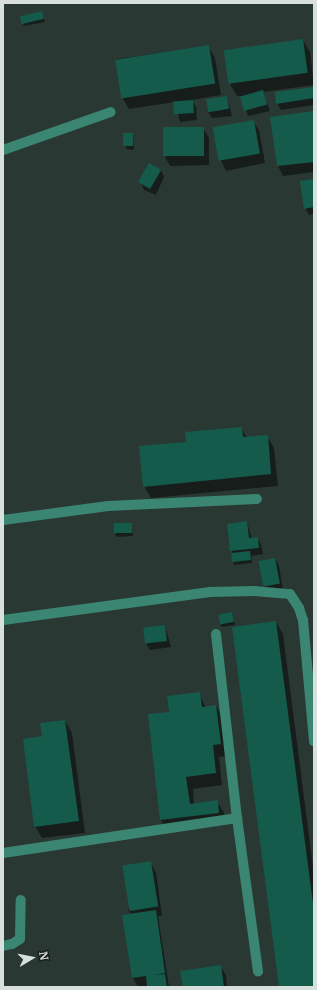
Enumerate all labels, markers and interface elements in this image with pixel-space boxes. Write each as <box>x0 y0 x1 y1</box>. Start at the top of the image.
north arrow <box>12 938 52 978</box>
text: N <box>36 950 51 961</box>

